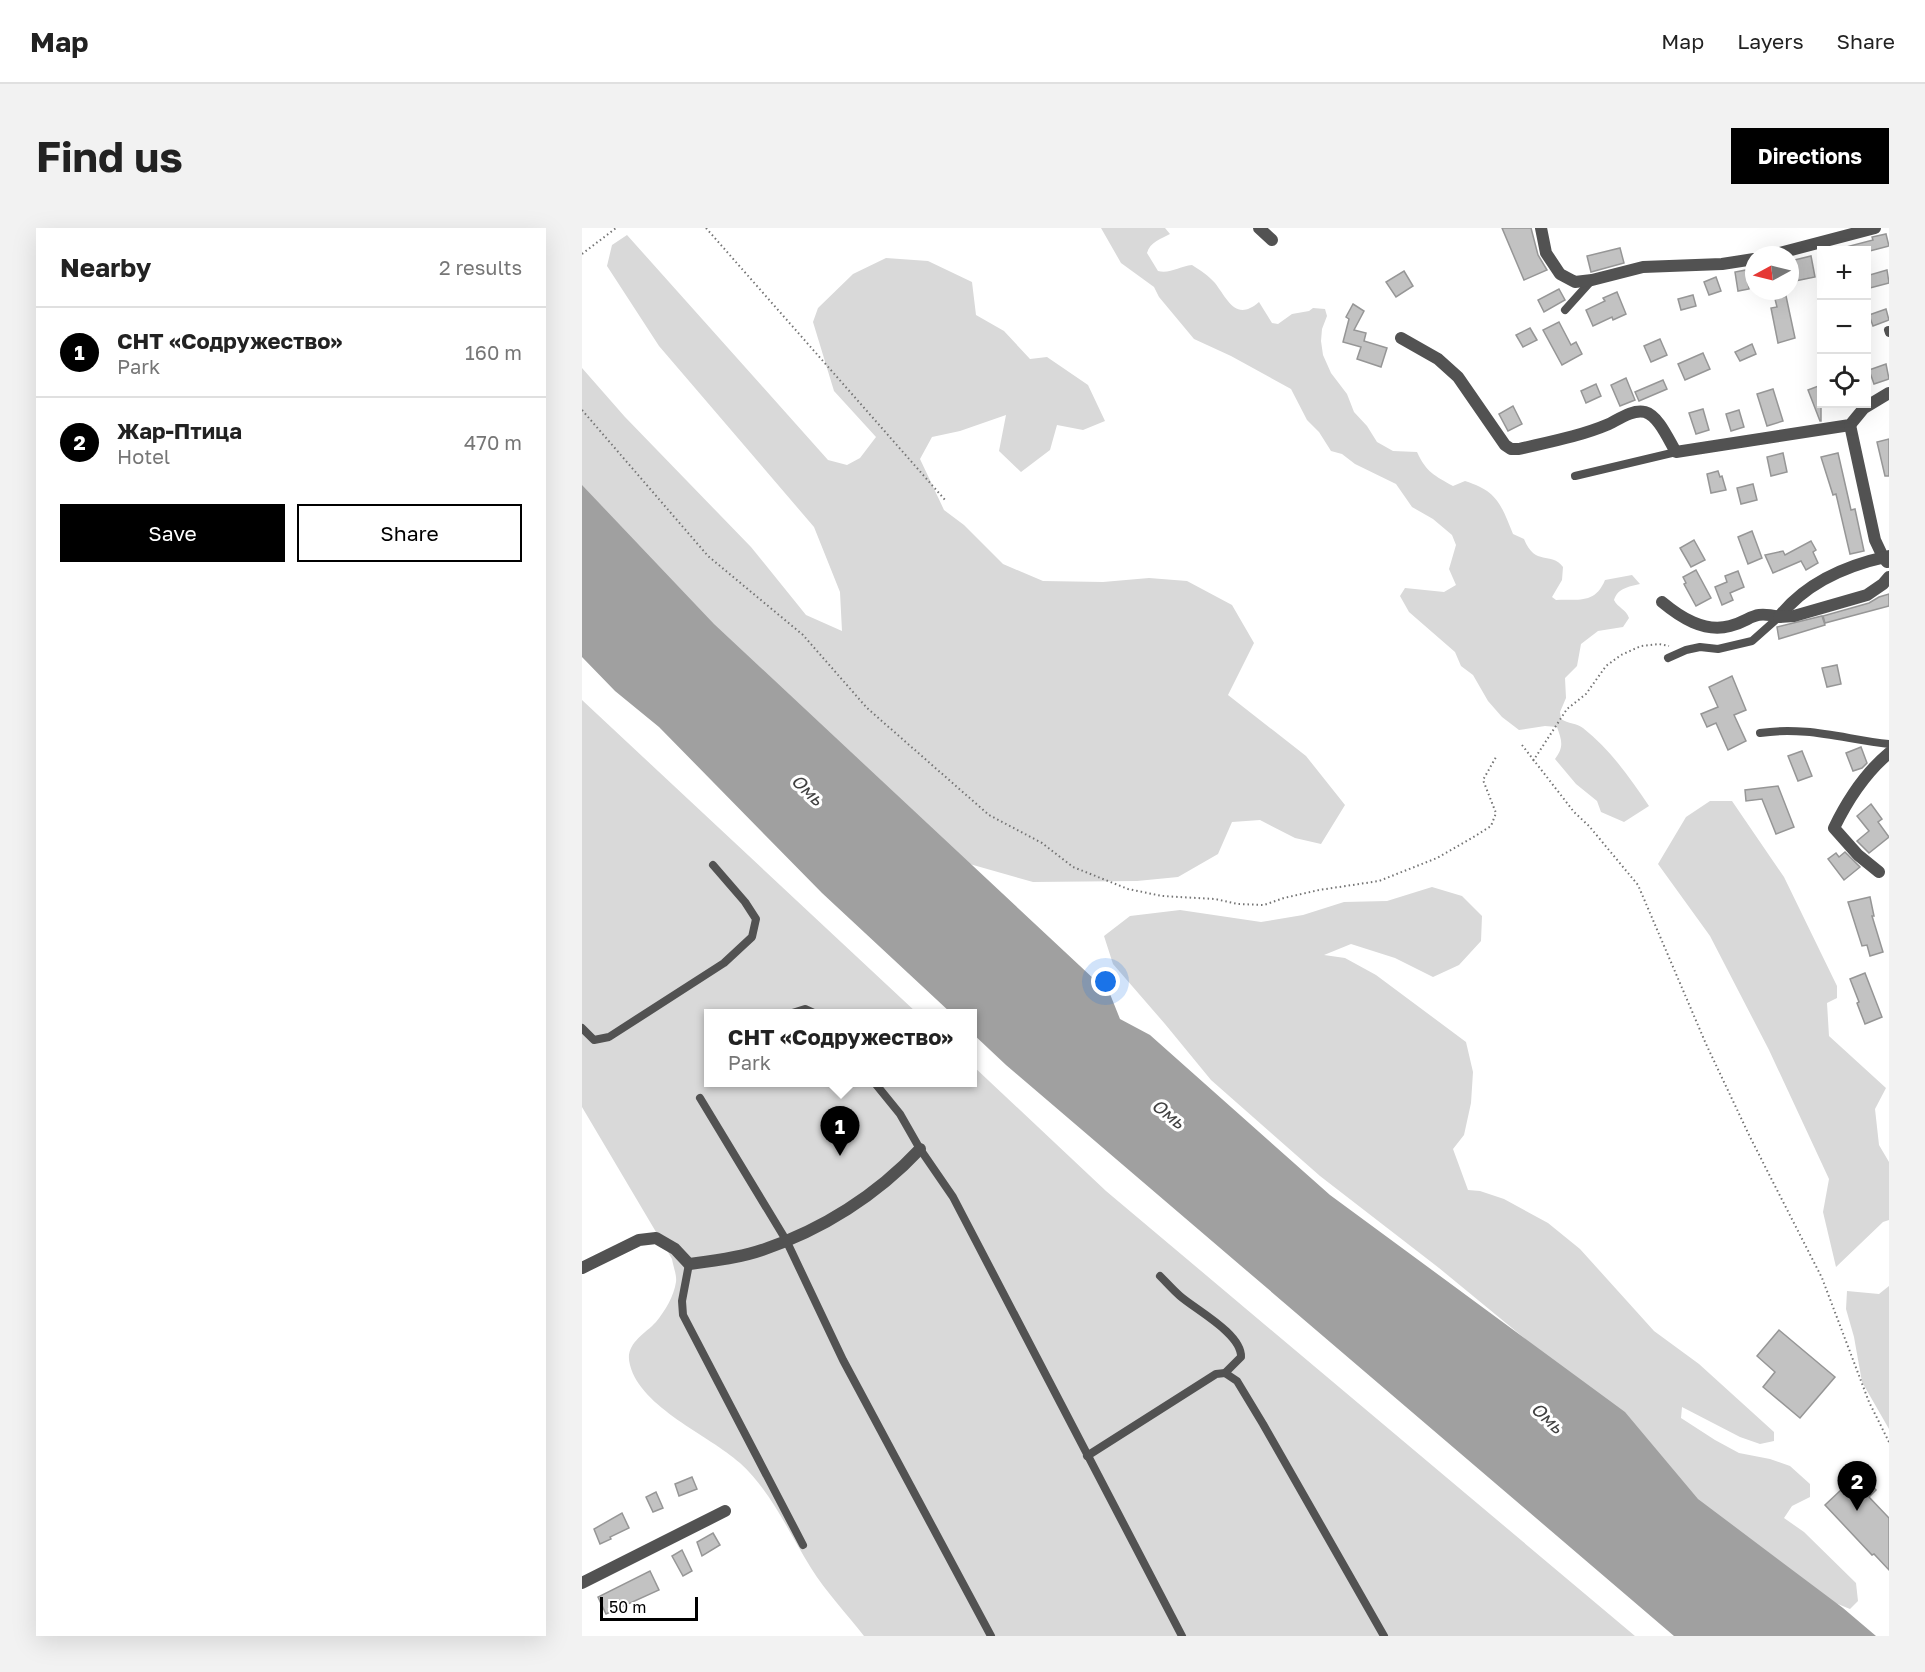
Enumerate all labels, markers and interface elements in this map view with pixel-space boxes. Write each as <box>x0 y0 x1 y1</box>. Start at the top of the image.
text: Map <box>30 25 88 58</box>
text: Map <box>1661 28 1704 54</box>
text: Layers <box>1737 28 1804 54</box>
text: Share <box>1837 28 1895 54</box>
button: Directions <box>1731 128 1889 184</box>
text: Find us <box>36 131 183 181</box>
north arrow <box>1745 246 1799 300</box>
map controls <box>1817 246 1871 408</box>
button: + <box>1817 246 1871 300</box>
text: Nearby <box>60 252 151 283</box>
text: 2 results <box>439 255 522 279</box>
button: − <box>1817 300 1871 354</box>
text: СНТ «Содружество» <box>117 327 342 354</box>
text: 1 <box>74 340 85 364</box>
text: 160 m <box>465 340 522 364</box>
text: Park <box>117 354 160 378</box>
button: locate <box>1817 354 1871 408</box>
text: Жар-Птица <box>117 417 242 444</box>
text: 2 <box>73 430 86 454</box>
text: 470 m <box>464 430 522 454</box>
text: Hotel <box>117 444 170 468</box>
button: Save <box>60 504 285 562</box>
button: Share <box>297 504 522 562</box>
water label: Омь <box>787 769 829 810</box>
your location <box>1091 967 1120 996</box>
popup <box>704 1009 977 1087</box>
text: СНТ «Содружество» <box>728 1023 953 1050</box>
text: Park <box>728 1050 771 1074</box>
water label: Омь <box>1148 1094 1190 1133</box>
pin: 1 <box>820 1106 860 1156</box>
water label: Омь <box>1527 1397 1569 1438</box>
pin: 2 <box>1838 1462 1876 1511</box>
scale bar <box>600 1594 698 1622</box>
text: 50 m <box>609 1597 646 1617</box>

